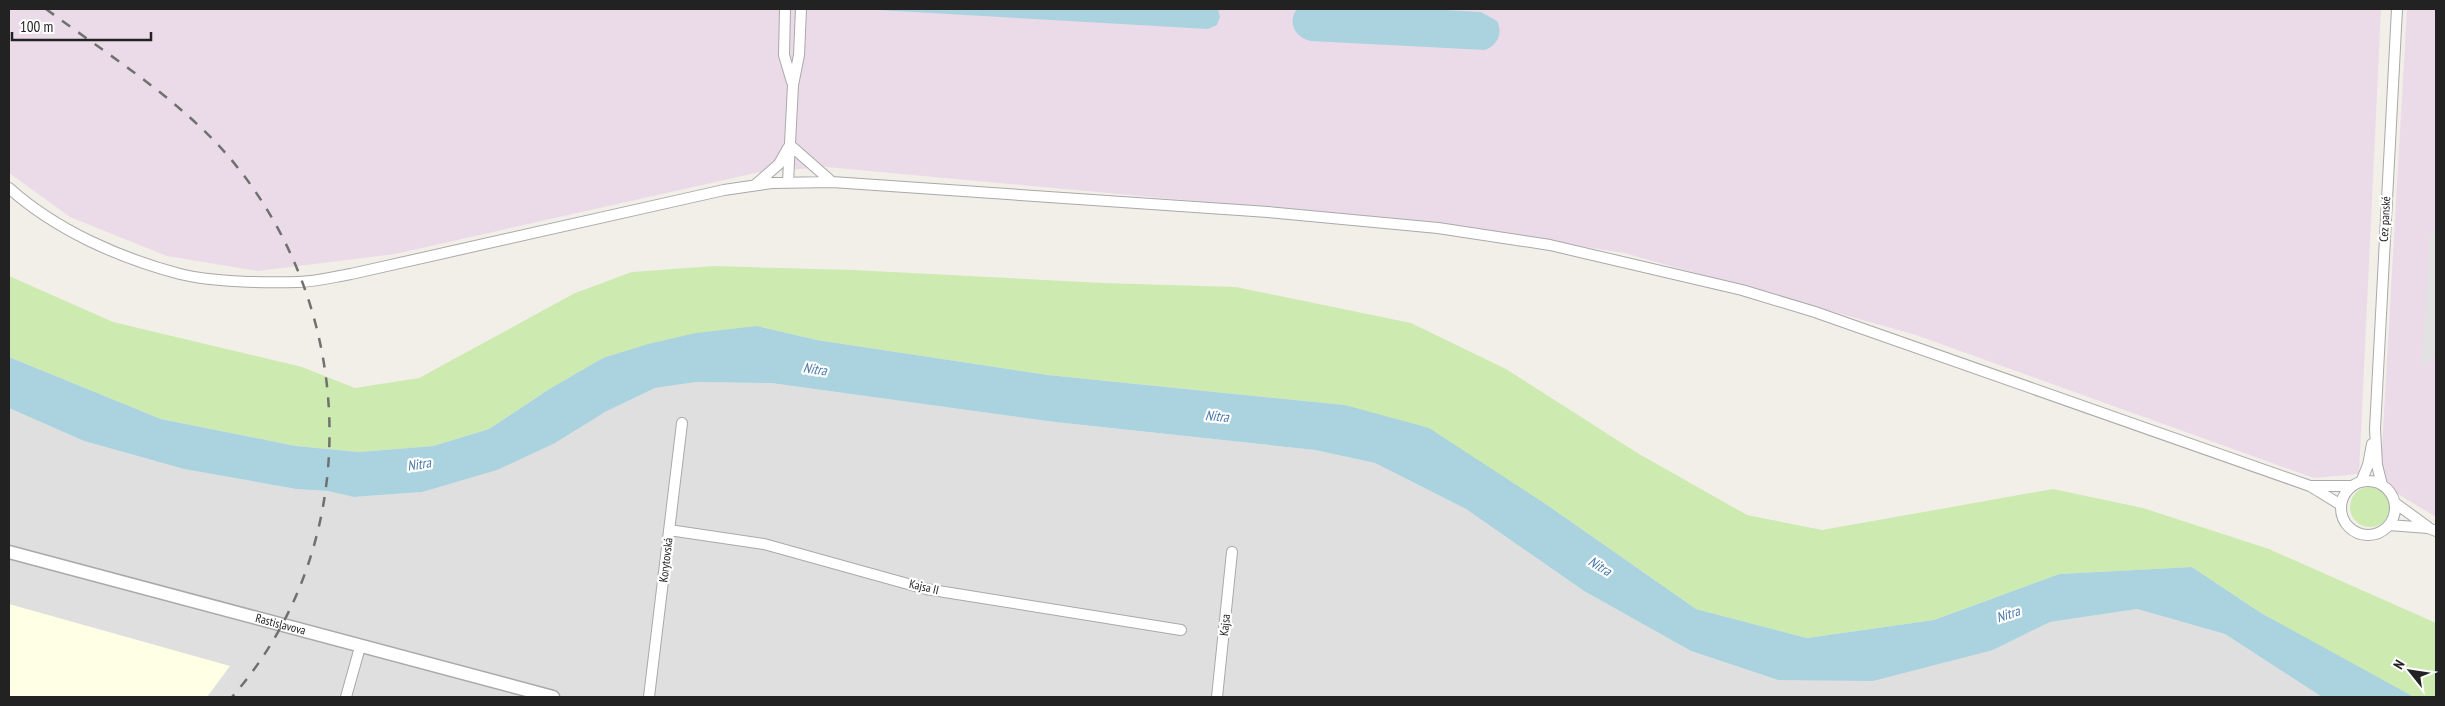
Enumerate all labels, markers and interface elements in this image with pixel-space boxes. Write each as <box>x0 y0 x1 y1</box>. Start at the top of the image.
scale bar <box>12 10 151 42</box>
text: 100 m <box>20 17 53 36</box>
street label: Cez panské <box>2376 196 2393 242</box>
water label: Nitra <box>802 358 829 380</box>
water label: Nitra <box>1204 406 1231 426</box>
water label: Nitra <box>406 453 434 475</box>
street label: Korytovská <box>655 537 676 583</box>
water label: Nitra <box>1585 552 1616 581</box>
street label: Kajsa II <box>908 576 940 597</box>
water label: Nitra <box>1994 601 2023 626</box>
street label: Rastislavova <box>254 610 308 638</box>
street label: Kajsa <box>1216 613 1233 637</box>
north arrow <box>2385 646 2435 696</box>
text: N <box>2389 657 2408 672</box>

